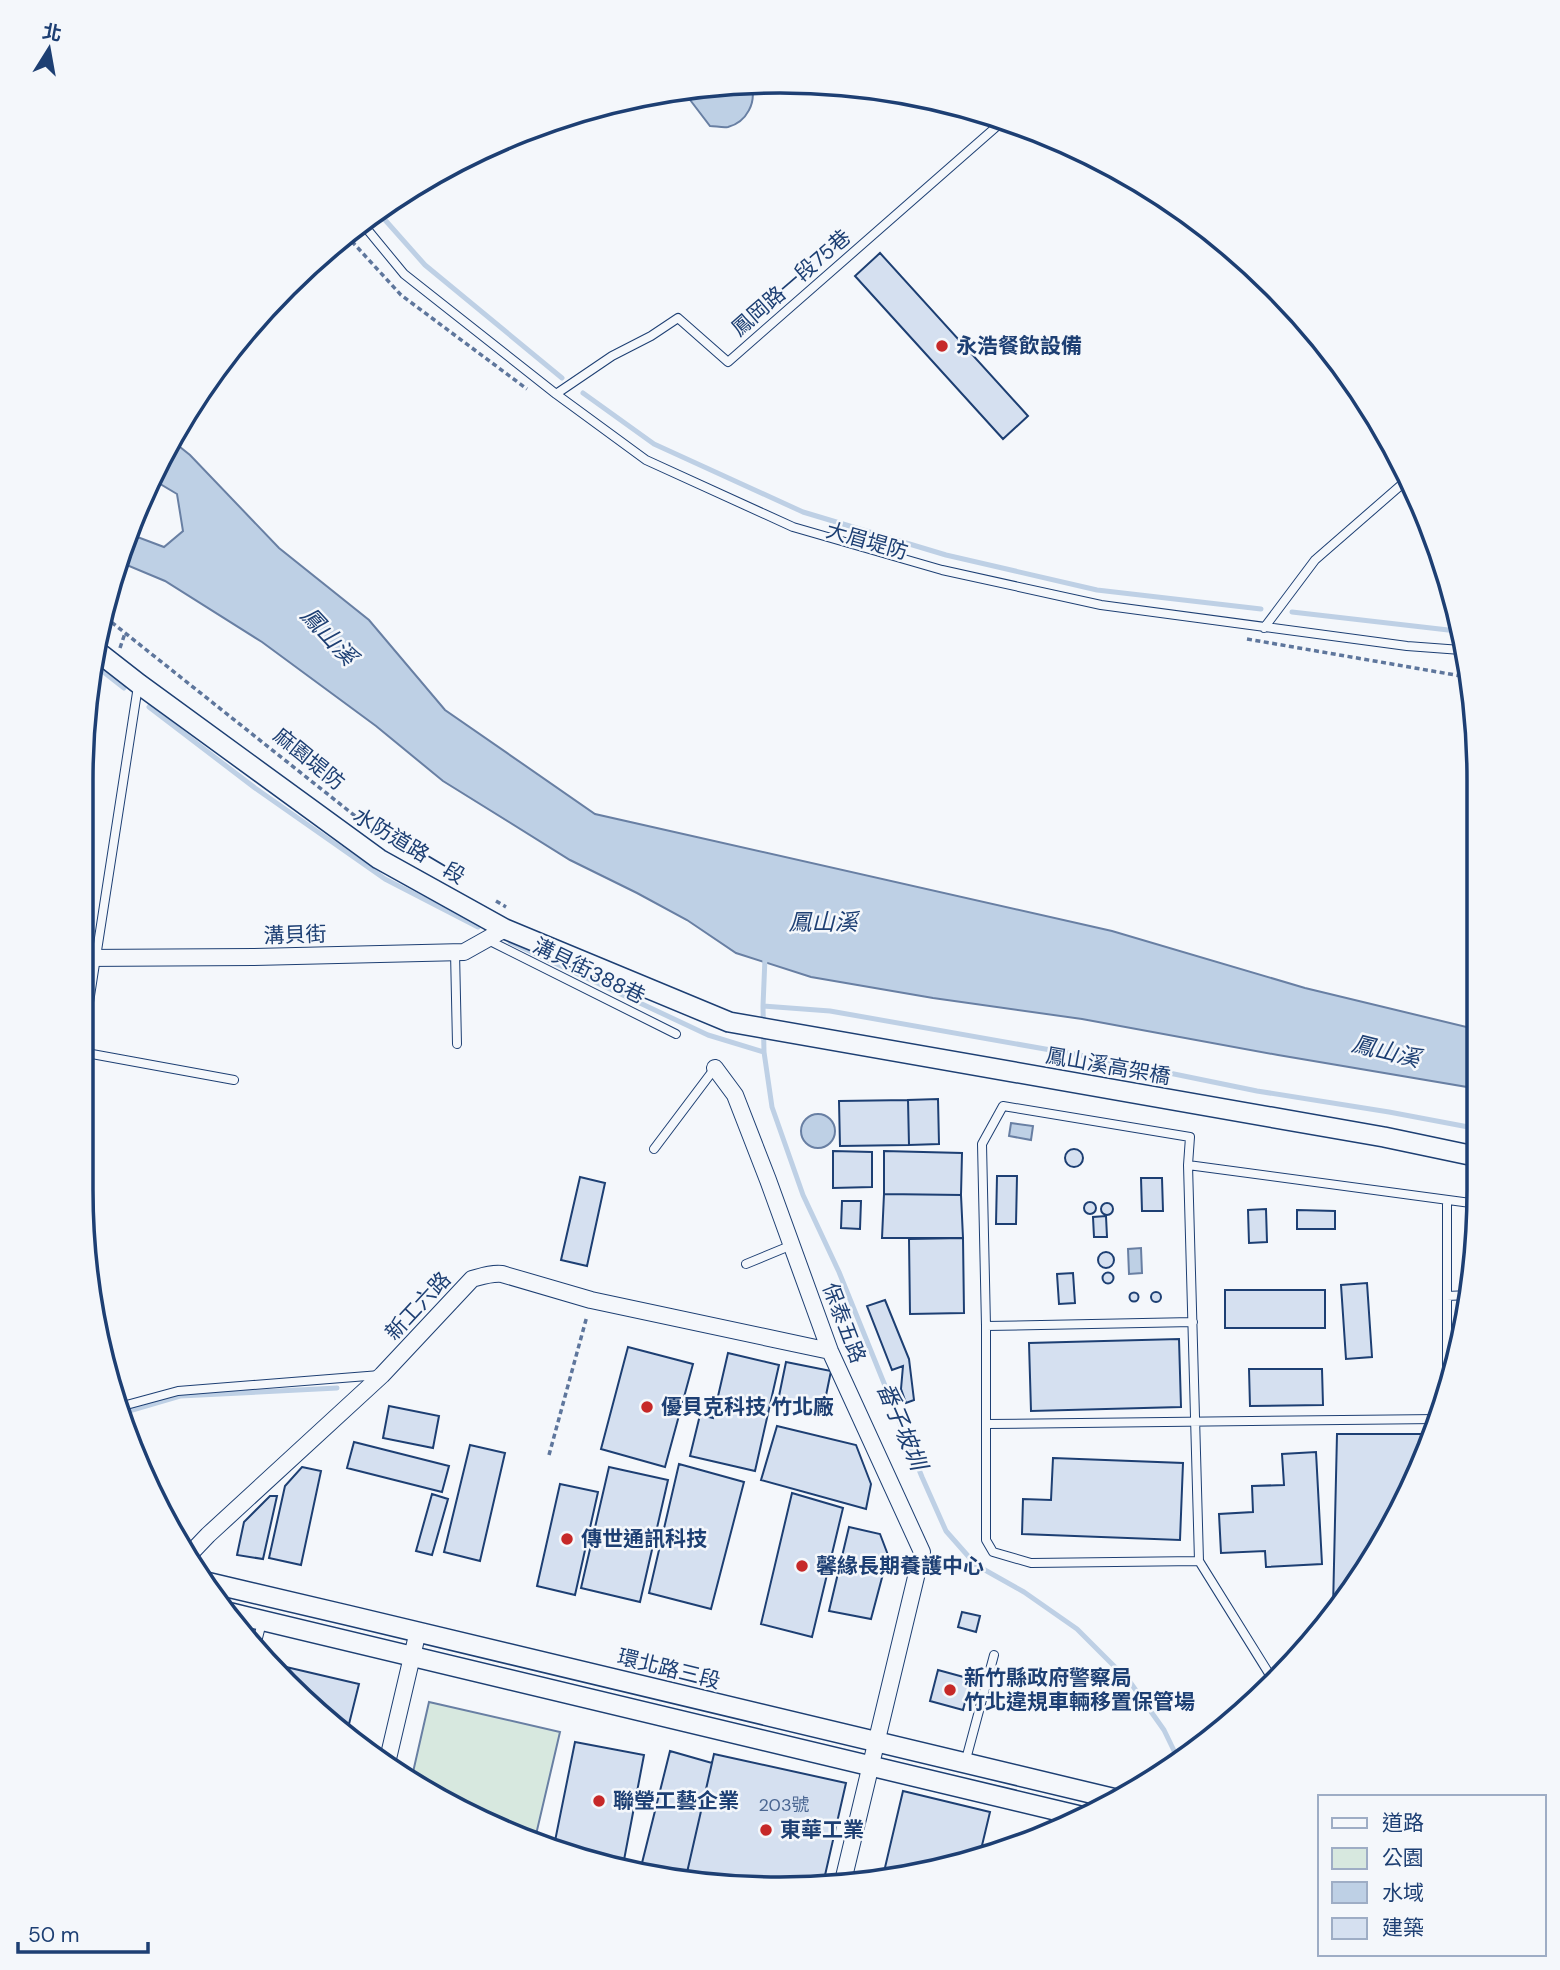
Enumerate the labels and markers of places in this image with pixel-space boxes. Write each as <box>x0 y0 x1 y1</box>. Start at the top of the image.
place label: 永浩餐飲設備 <box>956 332 1082 360</box>
marker: 永浩餐飲設備 <box>934 338 950 354</box>
place label: 優貝克科技 竹北廠 <box>661 1393 834 1421</box>
marker: 優貝克科技 竹北廠 <box>639 1399 655 1415</box>
place label: 傳世通訊科技 <box>581 1525 707 1553</box>
marker: 傳世通訊科技 <box>559 1531 575 1547</box>
place label: 馨緣長期養護中心 <box>816 1552 984 1580</box>
marker: 馨緣長期養護中心 <box>794 1558 810 1574</box>
place label: 新竹縣政府警察局 竹北違規車輛移置保管場 <box>964 1664 1195 1716</box>
marker: 新竹縣政府警察局 竹北違規車輛移置保管場 <box>942 1682 958 1698</box>
place label: 聯瑩工藝企業 <box>613 1787 739 1815</box>
marker: 聯瑩工藝企業 <box>591 1793 607 1809</box>
place label: 東華工業 <box>780 1816 864 1844</box>
marker: 東華工業 <box>758 1822 774 1838</box>

